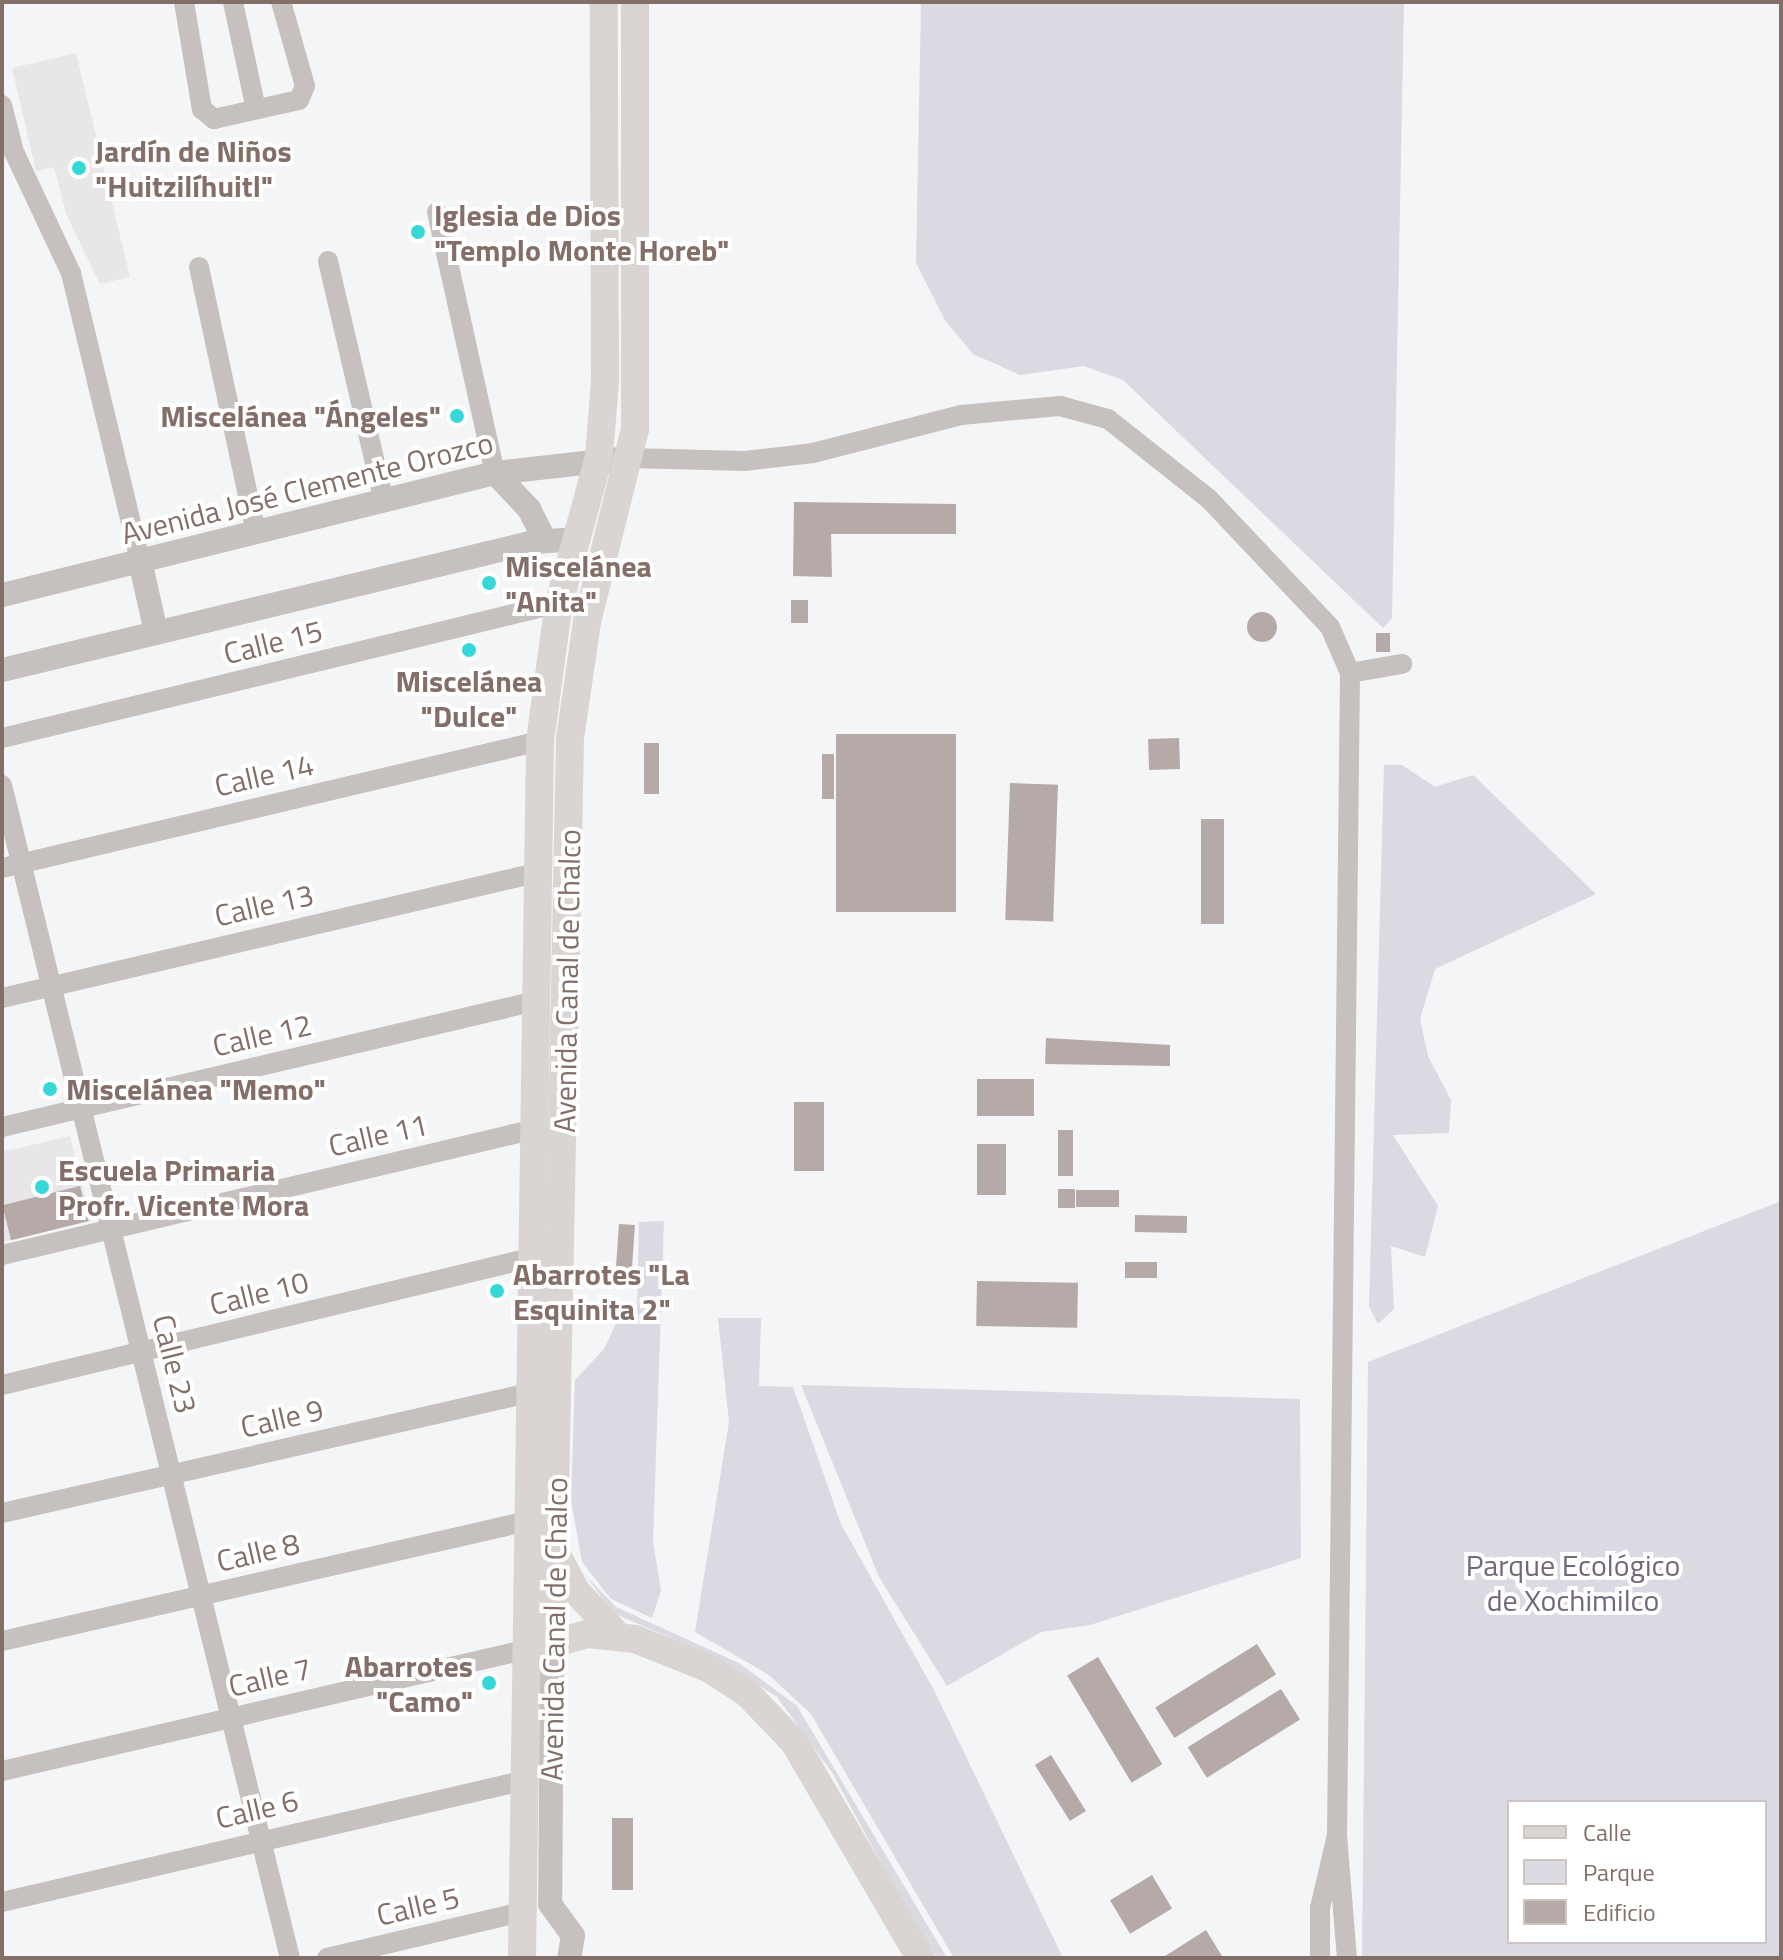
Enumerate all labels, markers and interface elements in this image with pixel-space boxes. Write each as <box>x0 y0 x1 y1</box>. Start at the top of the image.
place label: Jardín de Niños "Huitzilíhuitl" <box>95 133 292 204</box>
marker: Jardín de Niños "Huitzilíhuitl" <box>70 159 88 177</box>
place label: Iglesia de Dios "Templo Monte Horeb" <box>434 197 729 268</box>
marker: Iglesia de Dios "Templo Monte Horeb" <box>409 223 427 241</box>
place label: Miscelánea "Ángeles" <box>160 398 441 434</box>
marker: Miscelánea "Ángeles" <box>448 407 466 425</box>
street label: Avenida José Clemente Orozco <box>117 424 497 552</box>
place label: Miscelánea "Anita" <box>505 548 652 618</box>
marker: Miscelánea "Anita" <box>480 574 498 592</box>
street label: Calle 15 <box>220 612 326 672</box>
marker: Miscelánea "Dulce" <box>460 641 478 659</box>
place label: Miscelánea "Dulce" <box>396 663 542 734</box>
street label: Calle 14 <box>211 746 317 804</box>
street label: Avenida Canal de Chalco <box>546 829 588 1133</box>
street label: Calle 13 <box>211 876 317 934</box>
street label: Calle 12 <box>209 1006 315 1064</box>
place label: Miscelánea "Memo" <box>66 1071 326 1107</box>
marker: Miscelánea "Memo" <box>41 1080 59 1098</box>
street label: Calle 11 <box>325 1106 431 1164</box>
place label: Escuela Primaria Profr. Vicente Mora <box>58 1152 309 1222</box>
marker: Escuela Primaria Profr. Vicente Mora <box>33 1178 51 1196</box>
place label: Abarrotes "La Esquinita 2" <box>513 1256 690 1326</box>
street label: Calle 10 <box>206 1263 312 1323</box>
marker: Abarrotes "La Esquinita 2" <box>488 1282 506 1300</box>
street label: Calle 23 <box>145 1311 205 1417</box>
street label: Calle 9 <box>237 1391 327 1445</box>
street label: Avenida Canal de Chalco <box>533 1477 575 1781</box>
street label: Calle 8 <box>213 1525 303 1579</box>
park label: Parque Ecológico de Xochimilco <box>1466 1547 1680 1618</box>
place label: Abarrotes "Camo" <box>345 1648 473 1718</box>
street label: Calle 7 <box>225 1650 315 1704</box>
marker: Abarrotes "Camo" <box>480 1674 498 1692</box>
street label: Calle 6 <box>212 1782 302 1836</box>
legend <box>1507 1800 1767 1944</box>
text: Calle <box>1583 1814 1631 1850</box>
text: Parque <box>1583 1854 1655 1890</box>
street label: Calle 5 <box>373 1879 463 1933</box>
text: Edificio <box>1583 1894 1656 1930</box>

